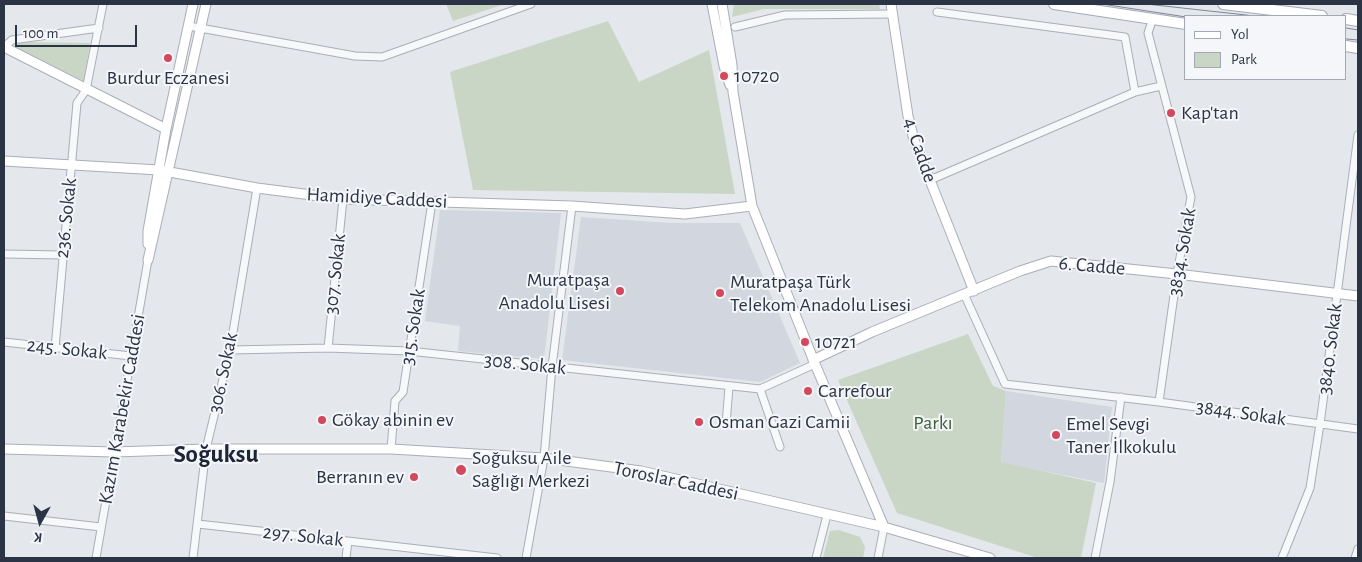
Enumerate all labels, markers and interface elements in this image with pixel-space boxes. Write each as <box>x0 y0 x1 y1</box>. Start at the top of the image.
scale bar <box>18 15 140 47</box>
legend <box>1184 15 1347 80</box>
text: 100 m <box>23 26 58 41</box>
text: Yol <box>1231 27 1249 42</box>
marker: Burdur Eczanesi <box>162 52 174 64</box>
text: Park <box>1231 52 1257 67</box>
place label: 10720 <box>734 64 779 88</box>
place label: Burdur Eczanesi <box>106 66 230 90</box>
marker: 10720 <box>718 70 730 82</box>
place label: Kap'tan <box>1181 101 1239 125</box>
marker: Kap'tan <box>1165 107 1177 119</box>
street label: 4. Cadde <box>898 114 942 186</box>
street label: 236. Sokak <box>50 177 82 259</box>
street label: Hamidiye Caddesi <box>306 182 448 214</box>
street label: 3834. Sokak <box>1162 206 1202 298</box>
street label: 307. Sokak <box>319 232 351 316</box>
street label: 6. Cadde <box>1058 251 1126 281</box>
place label: Muratpaşa Anadolu Lisesi <box>498 268 610 315</box>
place label: Muratpaşa Türk Telekom Anadolu Lisesi <box>730 270 911 317</box>
marker: Muratpaşa Anadolu Lisesi <box>614 285 626 297</box>
street label: 315. Sokak <box>395 287 431 367</box>
marker: Muratpaşa Türk Telekom Anadolu Lisesi <box>714 287 726 299</box>
street label: 3840. Sokak <box>1313 302 1347 396</box>
street label: Kazım Karabekir Caddesi <box>93 312 151 506</box>
street label: 306. Sokak <box>203 330 243 416</box>
place label: 10721 <box>815 330 857 354</box>
street label: 245. Sokak <box>26 333 108 365</box>
marker: 10721 <box>799 336 811 348</box>
street label: 308. Sokak <box>483 348 567 380</box>
place label: Carrefour <box>818 379 892 403</box>
marker: Carrefour <box>802 385 814 397</box>
street label: 3844. Sokak <box>1194 395 1288 431</box>
place label: Gökay abinin ev <box>332 408 454 432</box>
place label: Osman Gazi Camii <box>709 410 850 434</box>
park label: Parkı <box>913 411 953 435</box>
place label: Emel Sevgi Taner İlkokulu <box>1066 412 1176 459</box>
marker: Gökay abinin ev <box>316 414 328 426</box>
marker: Osman Gazi Camii <box>693 416 705 428</box>
marker: Emel Sevgi Taner İlkokulu <box>1050 429 1062 441</box>
district label: Soğuksu <box>174 439 258 469</box>
place label: Soğuksu Aile Sağlığı Merkezi <box>472 446 590 493</box>
street label: Toroslar Caddesi <box>611 456 741 506</box>
marker: Soğuksu Aile Sağlığı Merkezi <box>454 463 468 477</box>
place label: Berranın ev <box>316 465 404 489</box>
marker: Berranın ev <box>408 471 420 483</box>
north arrow <box>15 497 65 547</box>
street label: 297. Sokak <box>262 520 344 552</box>
text: K <box>33 529 43 544</box>

